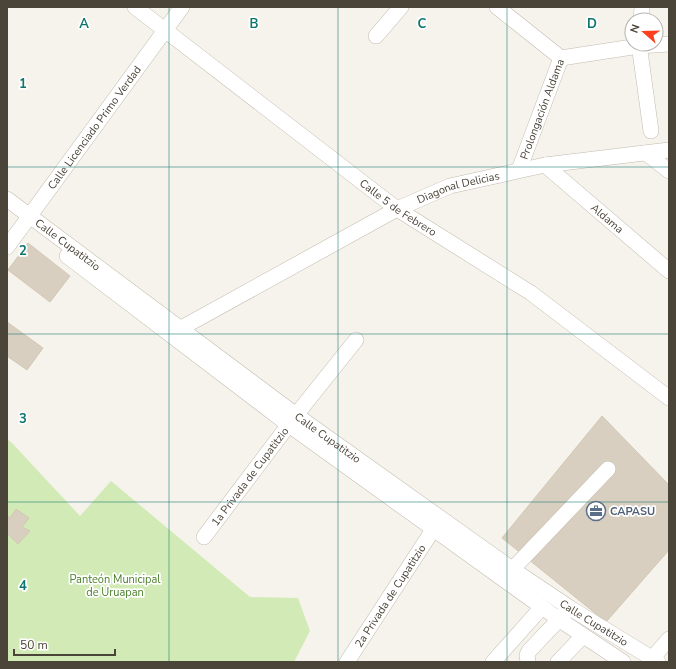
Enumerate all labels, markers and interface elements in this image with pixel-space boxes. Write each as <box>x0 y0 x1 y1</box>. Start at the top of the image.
north arrow <box>624 12 664 52</box>
text: A <box>79 15 89 33</box>
text: B <box>250 15 259 33</box>
text: C <box>418 15 427 33</box>
text: D <box>587 15 597 33</box>
text: N <box>627 22 644 35</box>
street label: Prolongación Aldama <box>517 57 568 162</box>
street label: Calle Licenciado Primo Verdad <box>44 63 145 193</box>
text: 1 <box>19 75 27 93</box>
street label: Diagonal Delicias <box>415 168 501 207</box>
street label: Calle 5 de Febrero <box>356 176 439 240</box>
street label: Aldama <box>587 200 627 237</box>
street label: Calle Cupatitzio <box>32 216 103 274</box>
text: 2 <box>19 242 27 260</box>
street label: Calle Cupatitzio <box>292 409 364 467</box>
text: 3 <box>19 410 27 428</box>
street label: 1a Privada de Cupatitzio <box>208 424 292 529</box>
office icon: CAPASU <box>585 500 607 522</box>
place label: CAPASU <box>610 504 655 519</box>
street label: 2a Privada de Cupatitzio <box>351 542 429 650</box>
park label: Panteón Municipal de Uruapan <box>69 572 161 600</box>
text: 4 <box>19 577 27 595</box>
street label: Calle Cupatitzio <box>556 596 631 650</box>
scale bar <box>14 631 115 657</box>
text: 50 m <box>20 637 48 653</box>

